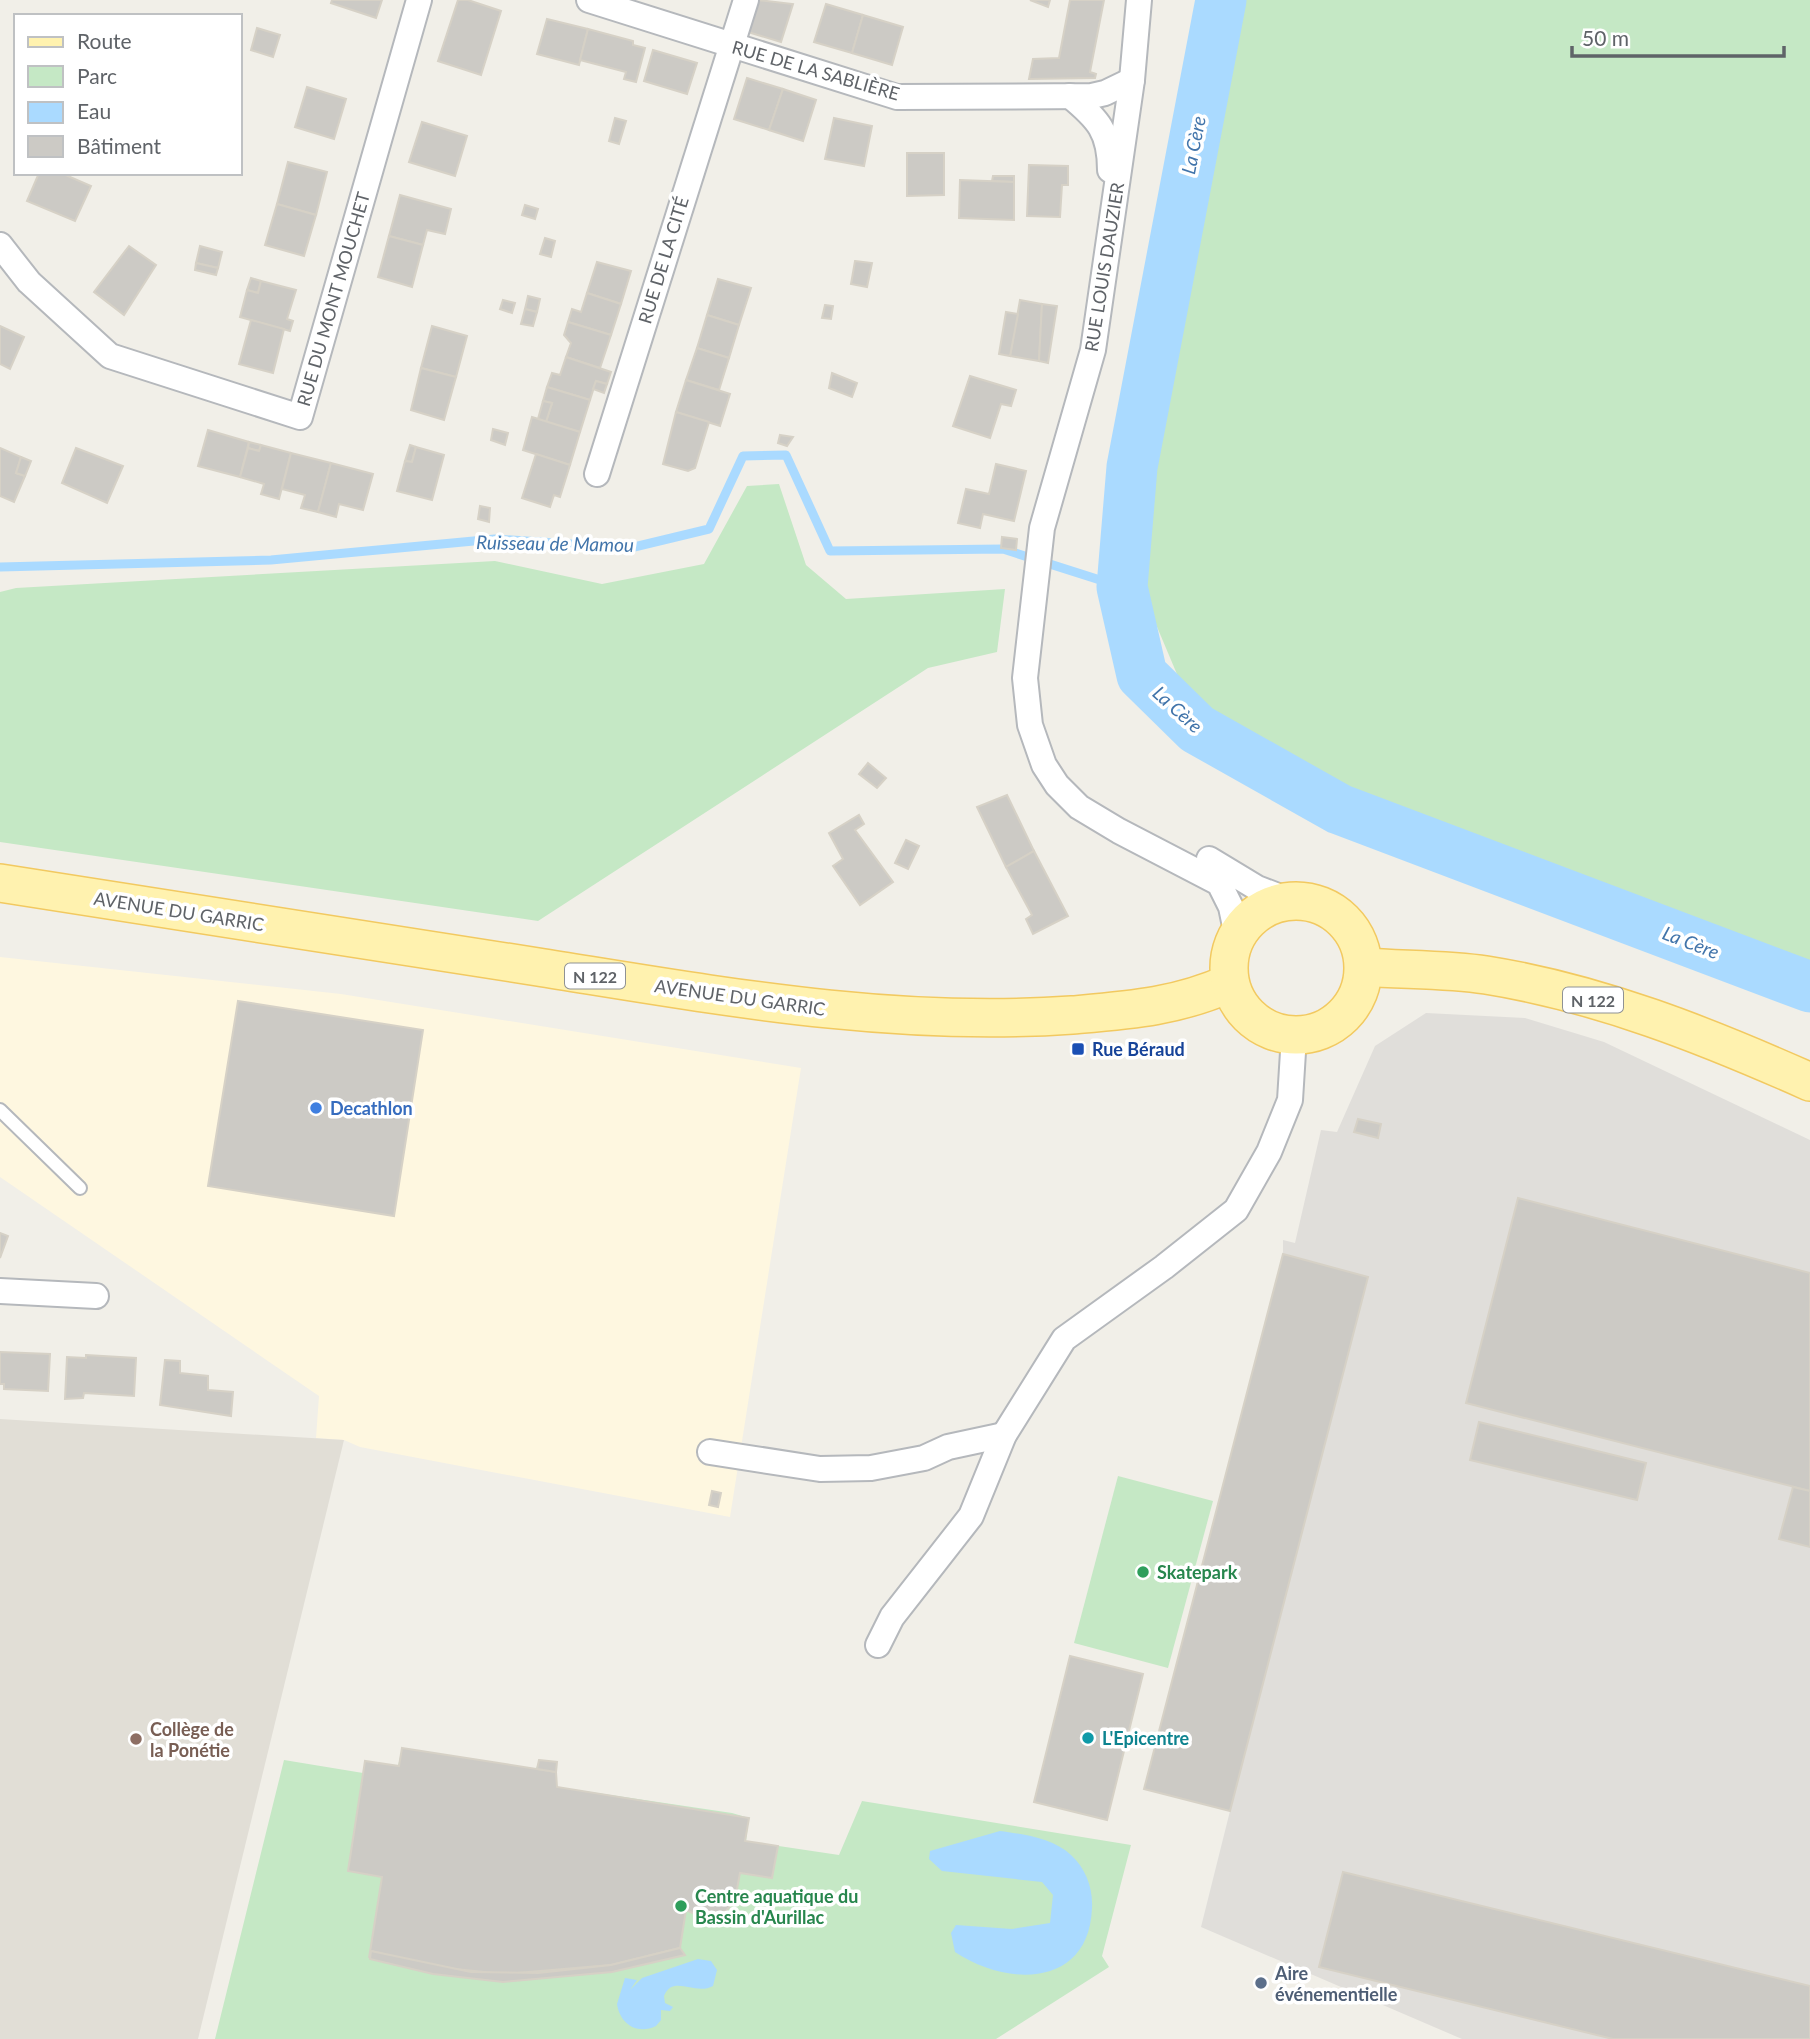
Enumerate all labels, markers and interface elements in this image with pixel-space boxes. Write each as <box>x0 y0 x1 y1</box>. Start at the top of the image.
legend <box>14 14 242 175</box>
scale bar <box>1572 14 1784 58</box>
text: 50 m <box>1582 25 1629 50</box>
text: Route <box>77 28 132 53</box>
street label: RUE DE LA SABLIÈRE <box>730 36 902 104</box>
text: Parc <box>77 63 117 88</box>
text: Eau <box>77 98 111 123</box>
water label: La Cère <box>1176 114 1210 176</box>
text: Bâtiment <box>77 133 162 158</box>
street label: RUE LOUIS DAUZIER <box>1080 180 1128 353</box>
street label: RUE DU MONT MOUCHET <box>292 189 374 409</box>
street label: RUE DE LA CITÉ <box>633 194 693 326</box>
water label: Ruisseau de Mamou <box>476 530 634 556</box>
water label: La Cère <box>1148 681 1208 737</box>
street label: AVENUE DU GARRIC <box>92 887 266 935</box>
water label: La Cère <box>1659 921 1723 963</box>
road number: N 122 <box>565 964 625 988</box>
street label: AVENUE DU GARRIC <box>653 974 827 1020</box>
road number: N 122 <box>1563 988 1623 1012</box>
place label: Rue Béraud <box>1092 1038 1185 1060</box>
marker: Rue Béraud <box>1070 1041 1086 1057</box>
place label: Decathlon <box>330 1097 413 1119</box>
marker: Decathlon <box>308 1100 324 1116</box>
place label: Skatepark <box>1157 1561 1238 1583</box>
marker: Skatepark <box>1135 1564 1151 1580</box>
place label: Collège de la Ponétie <box>150 1718 234 1761</box>
place label: L'Epicentre <box>1102 1727 1190 1749</box>
marker: L'Epicentre <box>1080 1730 1096 1746</box>
marker: Collège de la Ponétie <box>128 1731 144 1747</box>
place label: Centre aquatique du Bassin d'Aurillac <box>695 1885 858 1928</box>
marker: Centre aquatique du Bassin d'Aurillac <box>673 1898 689 1914</box>
place label: Aire événementielle <box>1274 1962 1398 2005</box>
marker: Aire événementielle <box>1253 1975 1269 1991</box>

